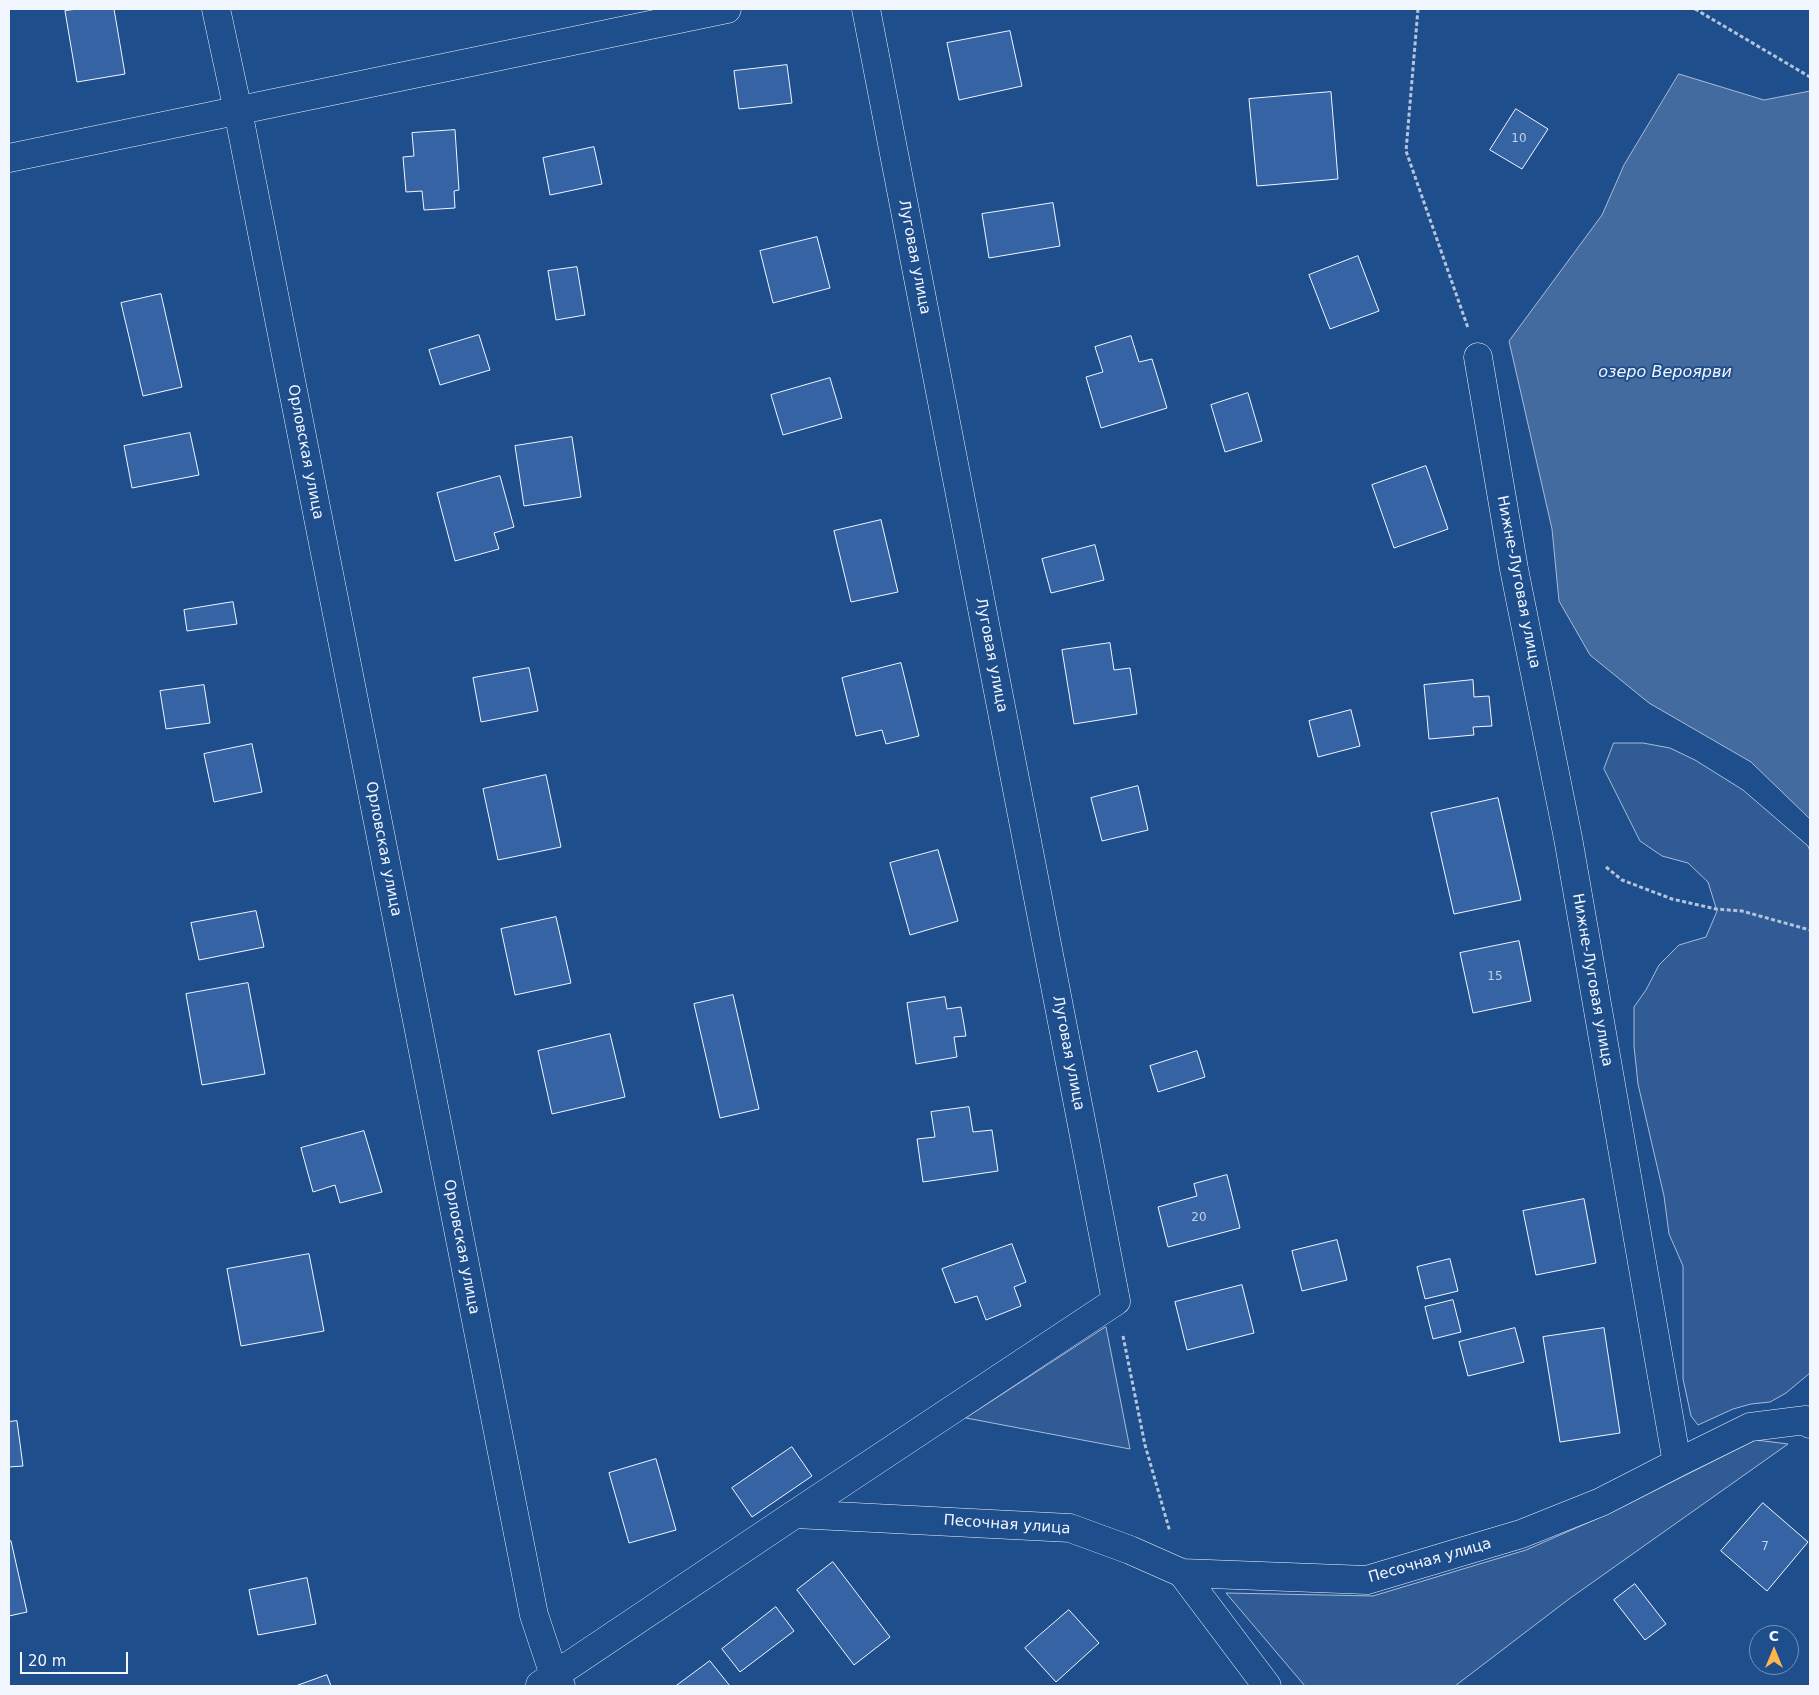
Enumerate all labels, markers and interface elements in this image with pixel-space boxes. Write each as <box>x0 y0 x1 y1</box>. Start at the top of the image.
house number: 10 <box>1511 132 1527 146</box>
street label: Луговая улица <box>894 198 934 316</box>
water label: озеро Вероярви <box>1598 363 1732 383</box>
street label: Орловская улица <box>283 383 327 521</box>
street label: Нижне-Луговая улица <box>1492 494 1544 670</box>
street label: Луговая улица <box>971 596 1011 714</box>
street label: Орловская улица <box>361 780 405 918</box>
street label: Нижне-Луговая улица <box>1568 892 1616 1068</box>
house number: 15 <box>1487 970 1503 984</box>
street label: Луговая улица <box>1048 994 1088 1112</box>
street label: Орловская улица <box>439 1178 483 1316</box>
house number: 20 <box>1191 1211 1207 1225</box>
street label: Песочная улица <box>943 1512 1071 1538</box>
street label: Песочная улица <box>1366 1535 1494 1587</box>
house number: 7 <box>1761 1540 1769 1554</box>
north arrow <box>1749 1625 1799 1675</box>
text: С <box>1769 1628 1779 1644</box>
scale bar <box>22 1642 130 1674</box>
text: 20 m <box>28 1652 66 1670</box>

